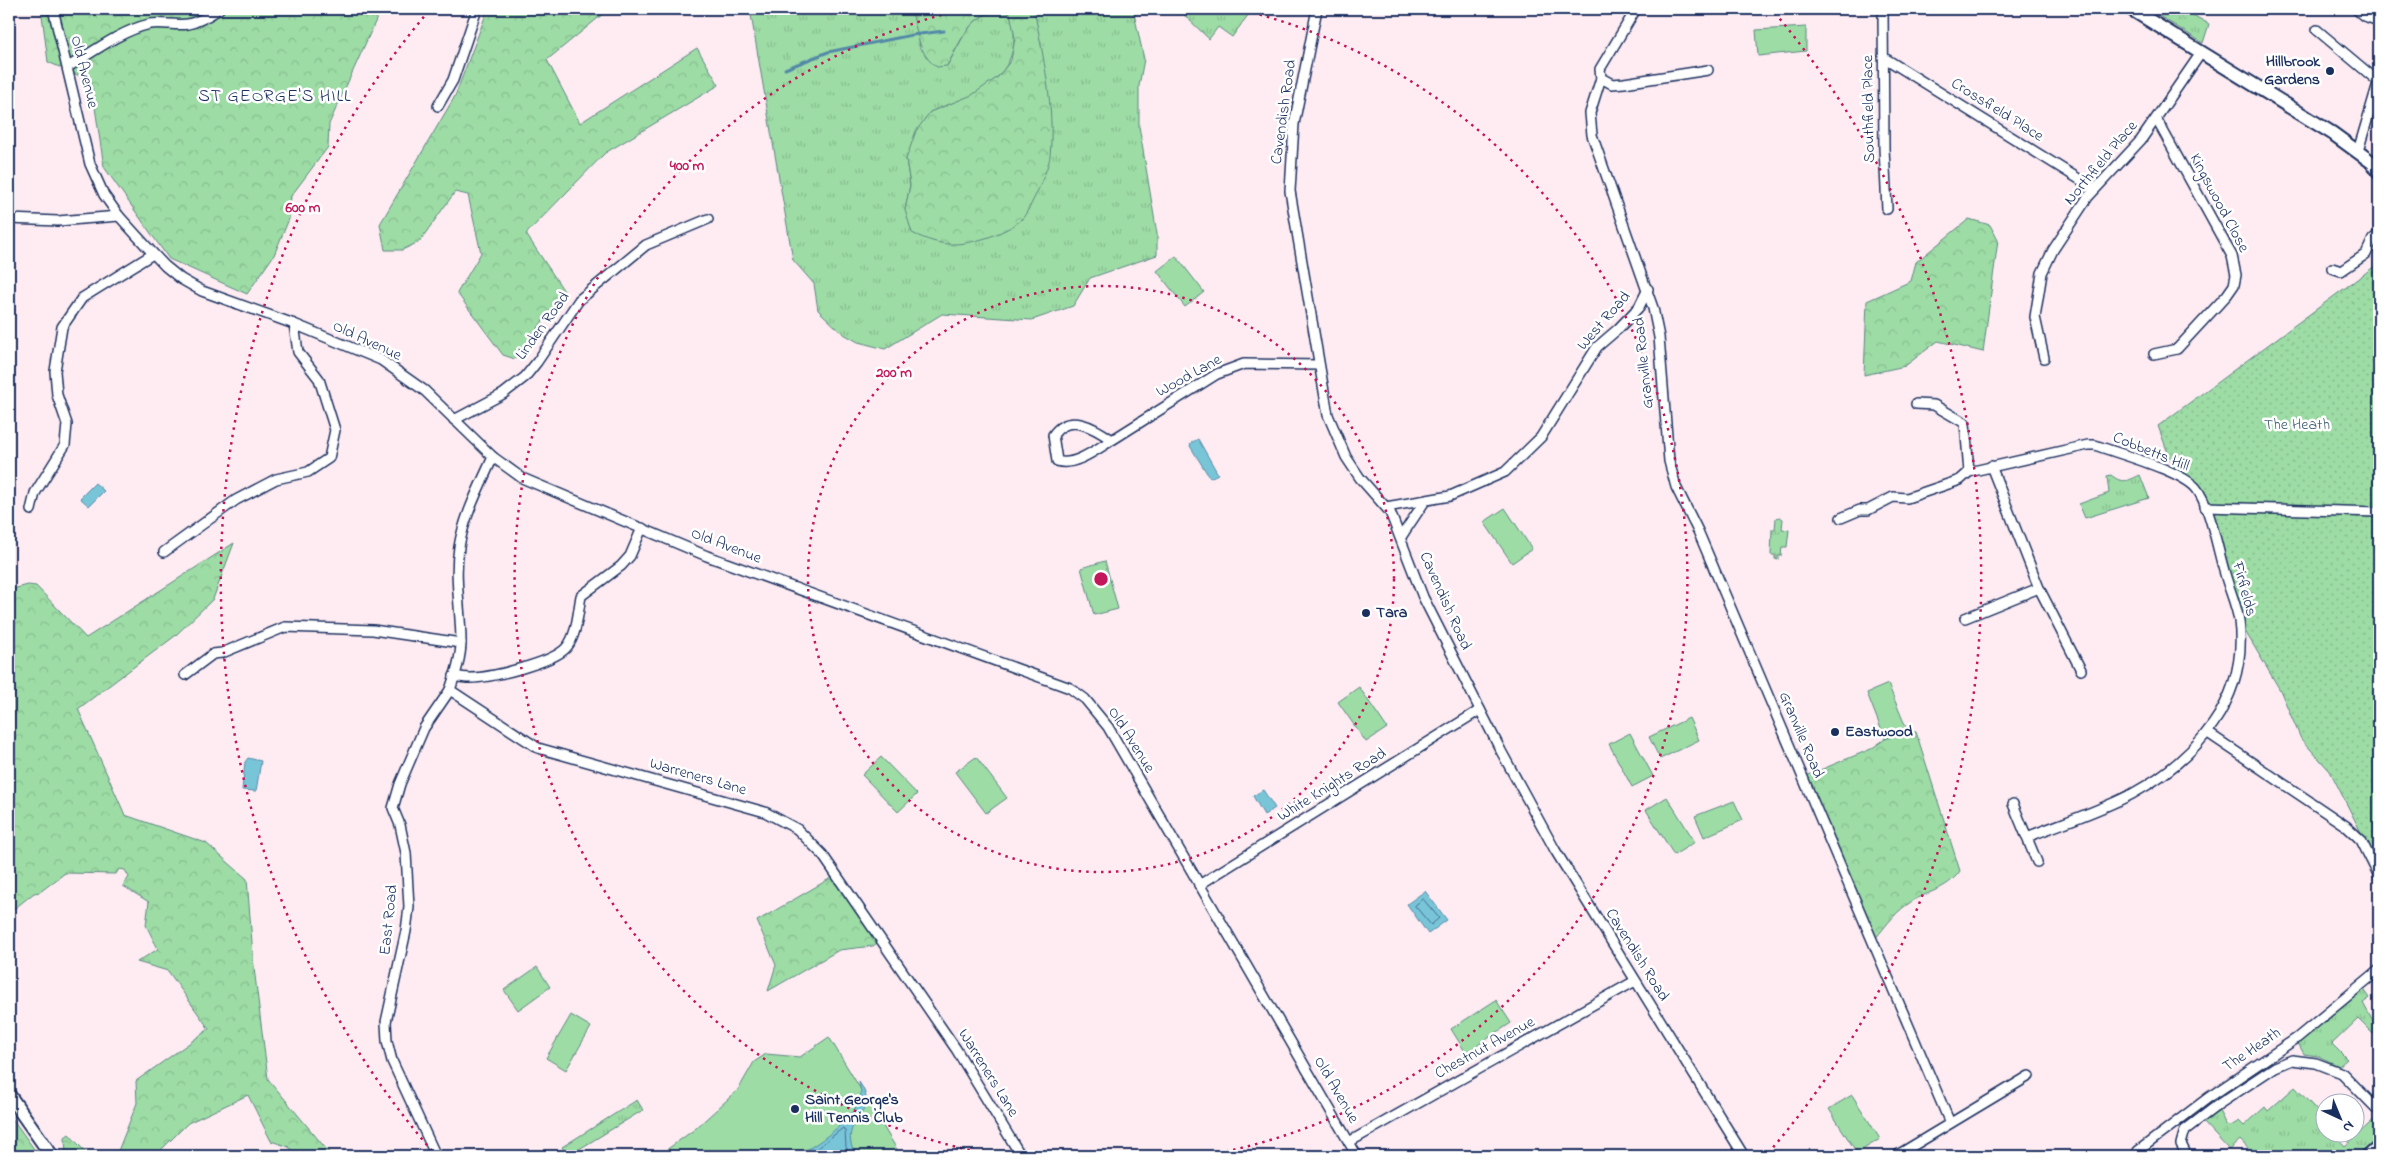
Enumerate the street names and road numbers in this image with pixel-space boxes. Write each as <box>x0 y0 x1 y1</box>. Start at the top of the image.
street label: Old Avenue <box>63 33 105 112</box>
street label: Southfield Place <box>1856 54 1882 163</box>
street label: Cavendish Road <box>1265 58 1303 166</box>
street label: Crossfield Place <box>1946 72 2049 149</box>
street label: Northfield Place <box>2058 115 2144 211</box>
street label: Kingswood Close <box>2183 149 2256 257</box>
street label: West Road <box>1571 286 1637 356</box>
street label: Linden Road <box>510 287 576 365</box>
street label: Old Avenue <box>328 314 406 368</box>
street label: Granville Road <box>1627 316 1661 410</box>
street label: Wood Lane <box>1152 348 1227 404</box>
street label: Cobbetts Hill <box>2109 426 2193 478</box>
street label: Old Avenue <box>687 522 766 571</box>
street label: Cavendish Road <box>1413 548 1477 654</box>
street label: Firfields <box>2225 558 2263 619</box>
street label: Granville Road <box>1772 688 1830 782</box>
street label: Old Avenue <box>1101 702 1161 778</box>
street label: White Knights Road <box>1273 742 1391 828</box>
street label: Warreners Lane <box>647 752 750 803</box>
street label: East Road <box>373 884 405 956</box>
street label: Cavendish Road <box>1599 904 1675 1006</box>
street label: Chestnut Avenue <box>1431 1010 1540 1085</box>
street label: The Heath <box>2218 1022 2286 1078</box>
street label: Warreners Lane <box>951 1024 1025 1122</box>
street label: Old Avenue <box>1307 1052 1365 1129</box>

